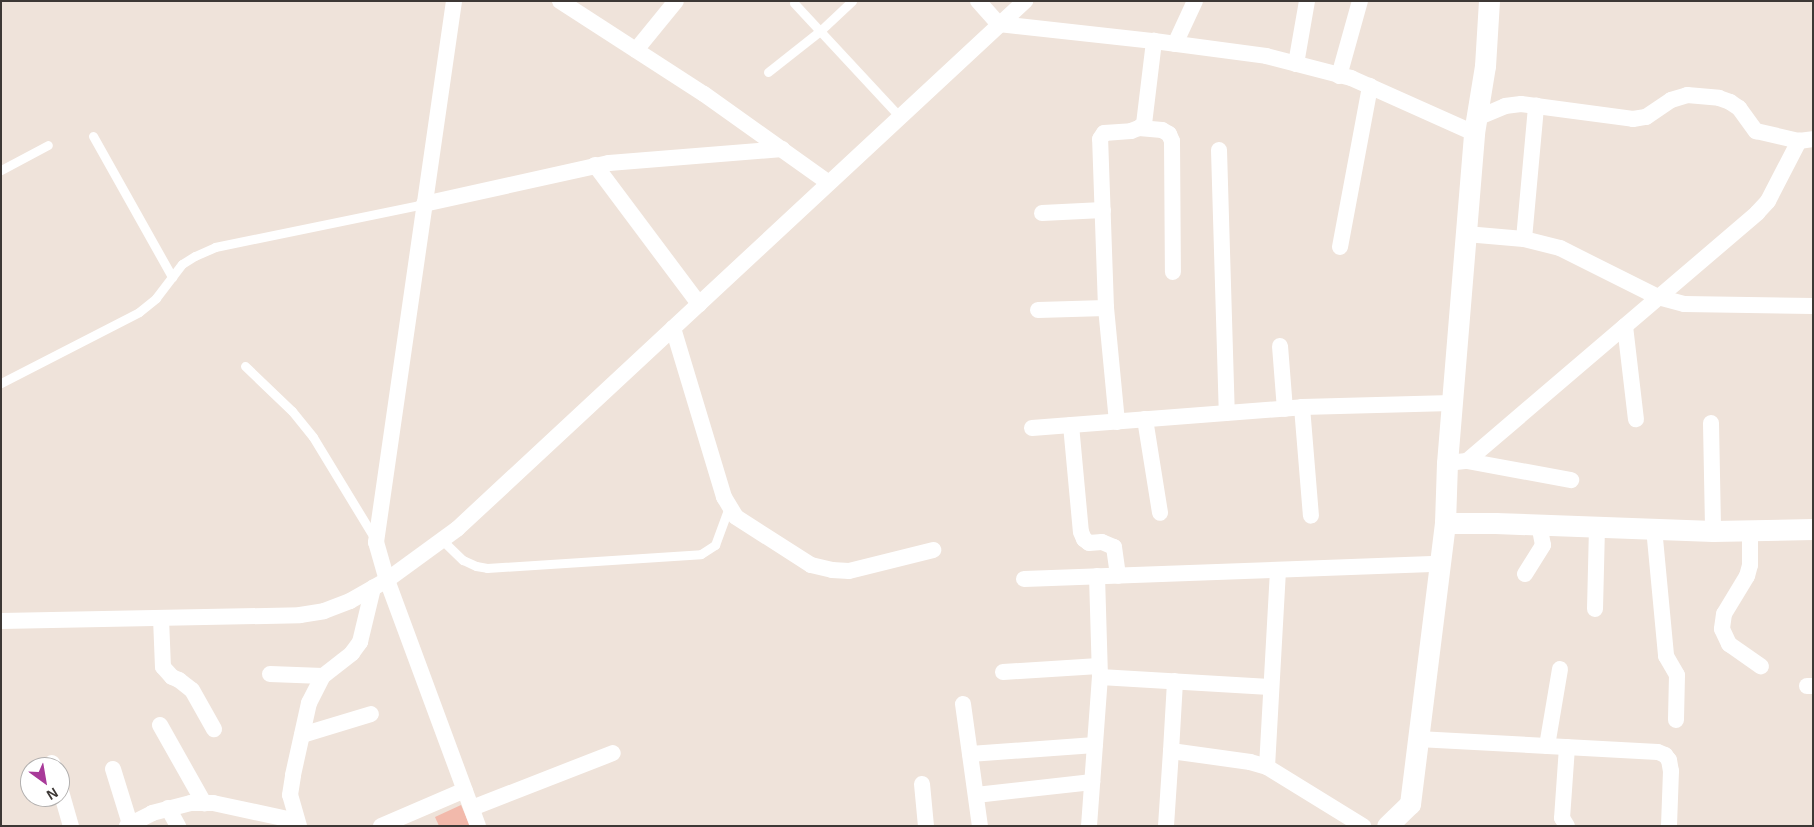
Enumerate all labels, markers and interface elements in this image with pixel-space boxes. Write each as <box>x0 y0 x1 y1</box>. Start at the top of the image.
north arrow <box>20 757 70 807</box>
text: N <box>44 784 61 803</box>

